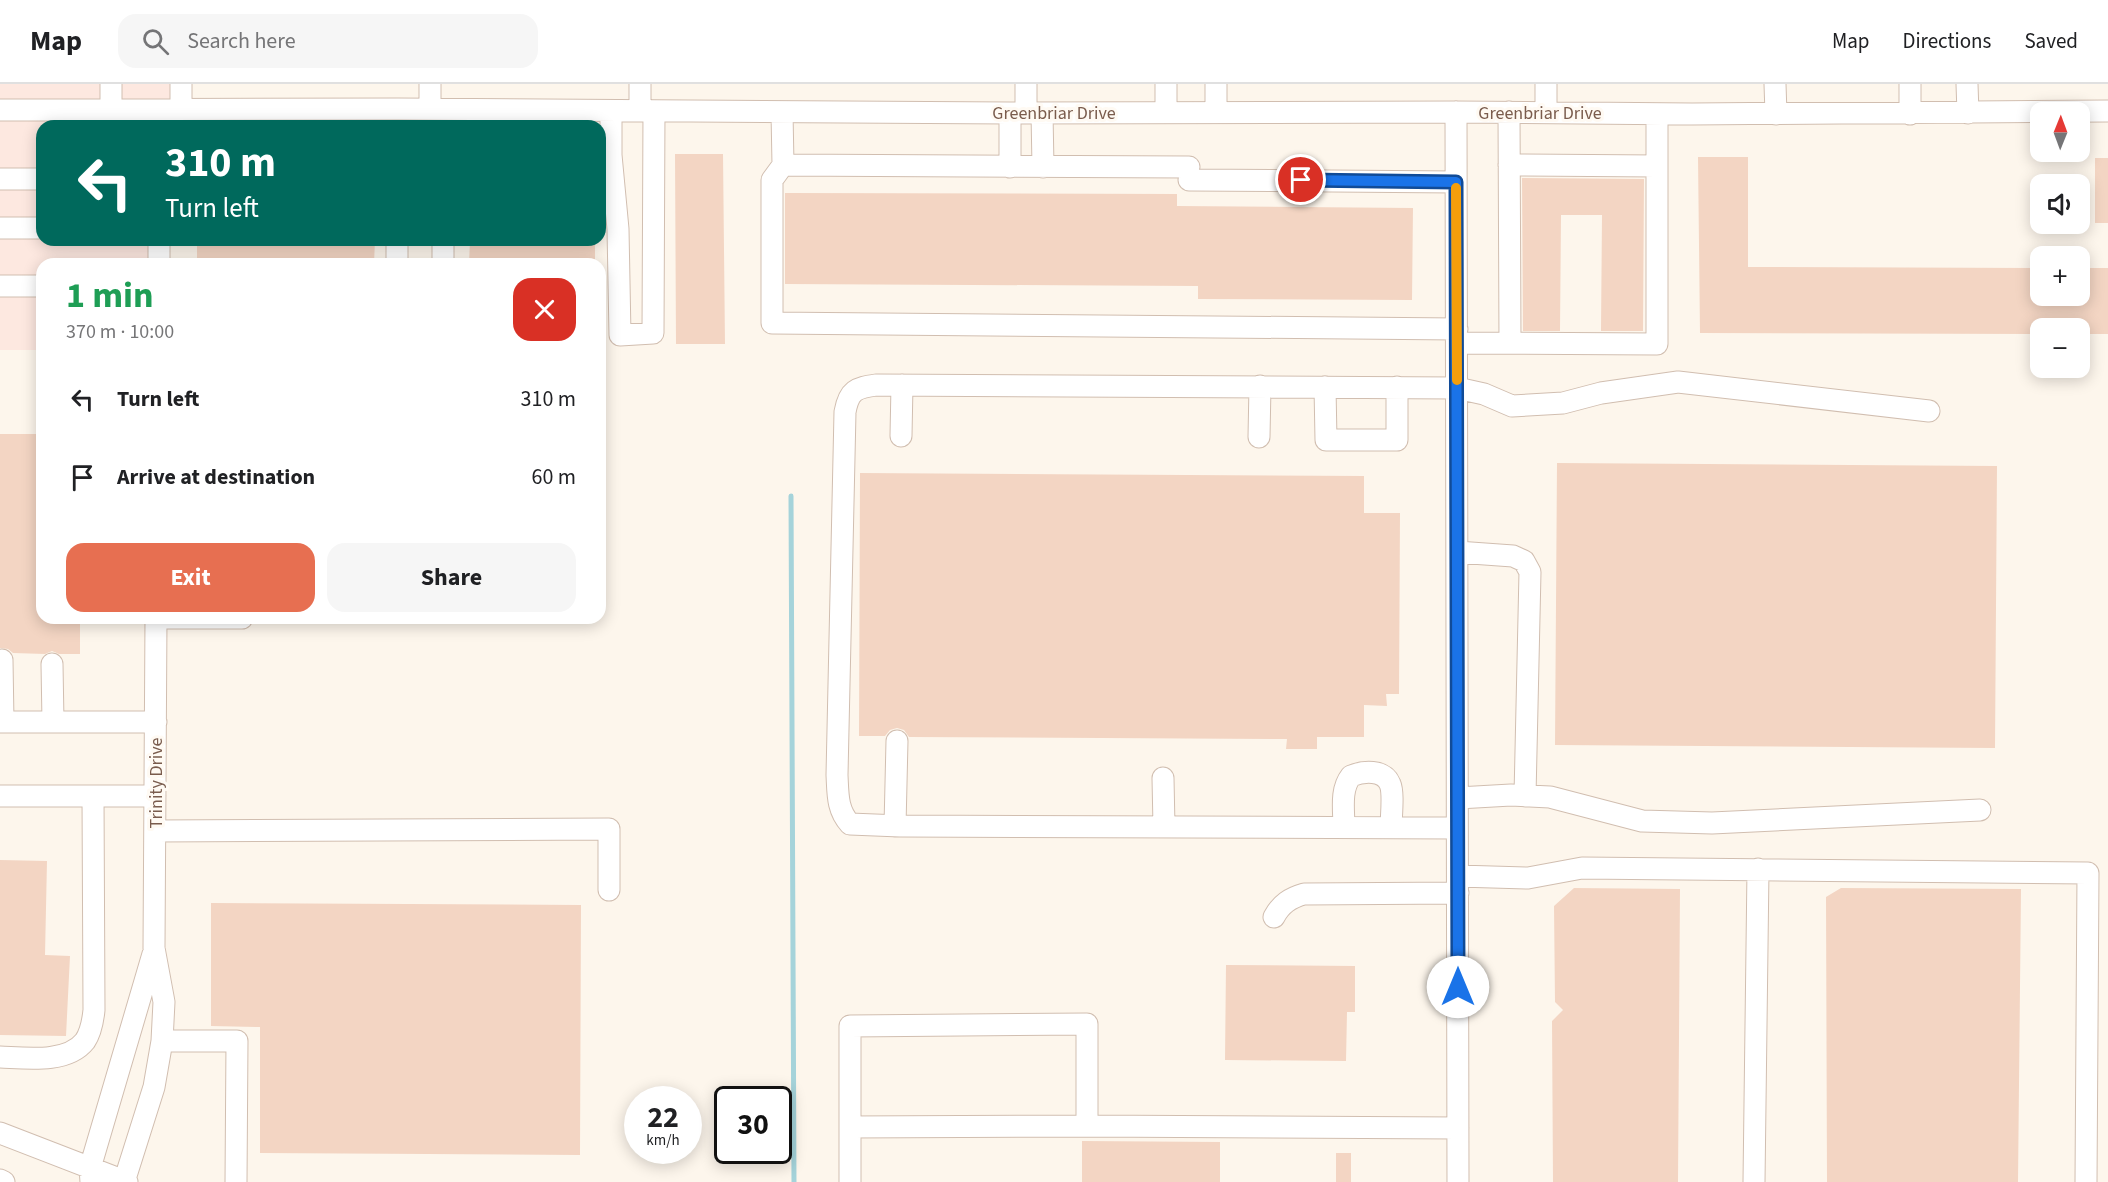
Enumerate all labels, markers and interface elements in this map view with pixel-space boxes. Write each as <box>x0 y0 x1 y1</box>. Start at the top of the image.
search box <box>118 14 538 68</box>
text: Map <box>30 21 82 61</box>
icon: search <box>139 25 172 58</box>
text: Search here <box>187 25 296 57</box>
text: Map <box>1832 26 1870 56</box>
text: Directions <box>1903 26 1991 56</box>
text: Saved <box>2024 26 2078 56</box>
street label: Greenbriar Drive <box>992 101 1116 126</box>
street label: Greenbriar Drive <box>1478 101 1602 126</box>
north arrow <box>2030 102 2090 162</box>
map controls <box>2030 102 2090 378</box>
text: 310 m <box>165 133 276 193</box>
icon: left <box>66 144 144 222</box>
pin <box>1275 154 1326 205</box>
icon: arrive <box>1284 163 1317 196</box>
button: sound <box>2030 174 2090 234</box>
text: Turn left <box>165 189 259 228</box>
button: + <box>2030 246 2090 306</box>
text: 1 min <box>66 270 154 321</box>
button: close <box>513 278 576 341</box>
text: 370 m · 10:00 <box>66 318 174 346</box>
button: − <box>2030 318 2090 378</box>
icon: left <box>66 383 99 416</box>
text: Turn left <box>117 383 199 415</box>
text: 310 m <box>521 383 576 415</box>
icon: arrive <box>66 461 99 494</box>
text: Arrive at destination <box>117 461 315 493</box>
text: 60 m <box>531 461 576 493</box>
button: Exit <box>66 543 315 612</box>
button: Share <box>327 543 576 612</box>
street label: Trinity Drive <box>144 738 169 828</box>
position arrow <box>1426 955 1490 1019</box>
speed limit sign: 30 <box>714 1086 792 1164</box>
text: 22 <box>647 1096 679 1139</box>
text: km/h <box>646 1130 680 1151</box>

